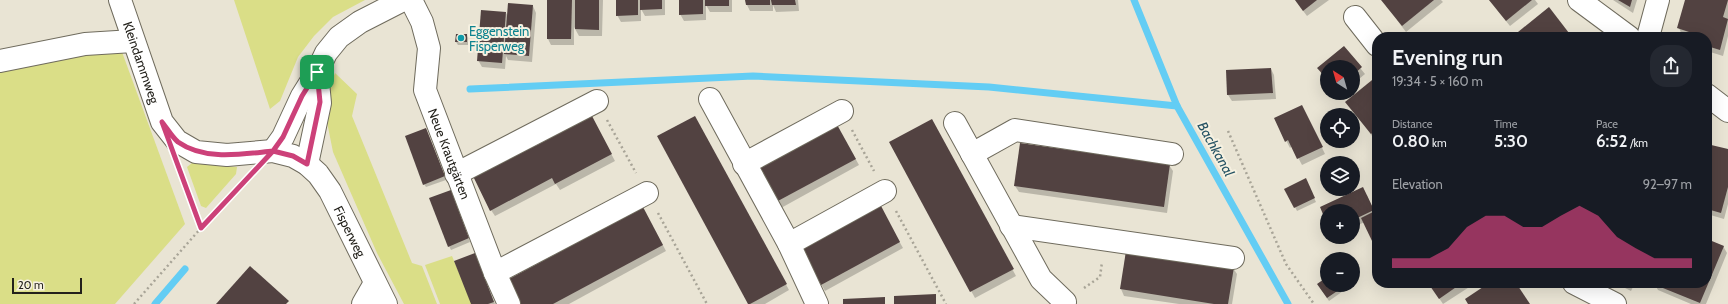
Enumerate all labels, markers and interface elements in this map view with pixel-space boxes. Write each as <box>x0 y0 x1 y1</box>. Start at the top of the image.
street label: Kleindammweg <box>120 19 163 106</box>
place label: Eggenstein Fisperweg <box>469 23 529 54</box>
marker: Eggenstein Fisperweg <box>456 33 466 43</box>
text: Evening run <box>1392 44 1503 71</box>
button: share <box>1650 45 1692 87</box>
pin <box>300 55 334 89</box>
north arrow <box>1320 60 1360 100</box>
map controls <box>1320 60 1360 292</box>
icon: arrive <box>306 61 328 83</box>
text: 19:34 · 5 × 160 m <box>1392 73 1483 89</box>
street label: Neue Krautgärten <box>425 106 474 201</box>
button: locate <box>1320 108 1360 148</box>
text: Distance <box>1392 117 1433 131</box>
text: Time <box>1494 117 1517 131</box>
text: Pace <box>1596 117 1618 131</box>
water label: Bachkanal <box>1194 118 1239 180</box>
text: 0.80 <box>1392 131 1430 151</box>
text: 5:30 <box>1494 131 1528 151</box>
text: 6:52 <box>1596 131 1627 151</box>
text: km <box>1430 136 1447 150</box>
text: /km <box>1627 136 1648 150</box>
button: layers <box>1320 156 1360 196</box>
text: Elevation <box>1392 176 1443 192</box>
text: 92–97 m <box>1643 176 1692 192</box>
street label: Fisperweg <box>331 203 370 260</box>
button: + <box>1320 204 1360 244</box>
button: − <box>1320 252 1360 292</box>
scale bar <box>12 276 82 295</box>
text: 20 m <box>18 278 44 292</box>

